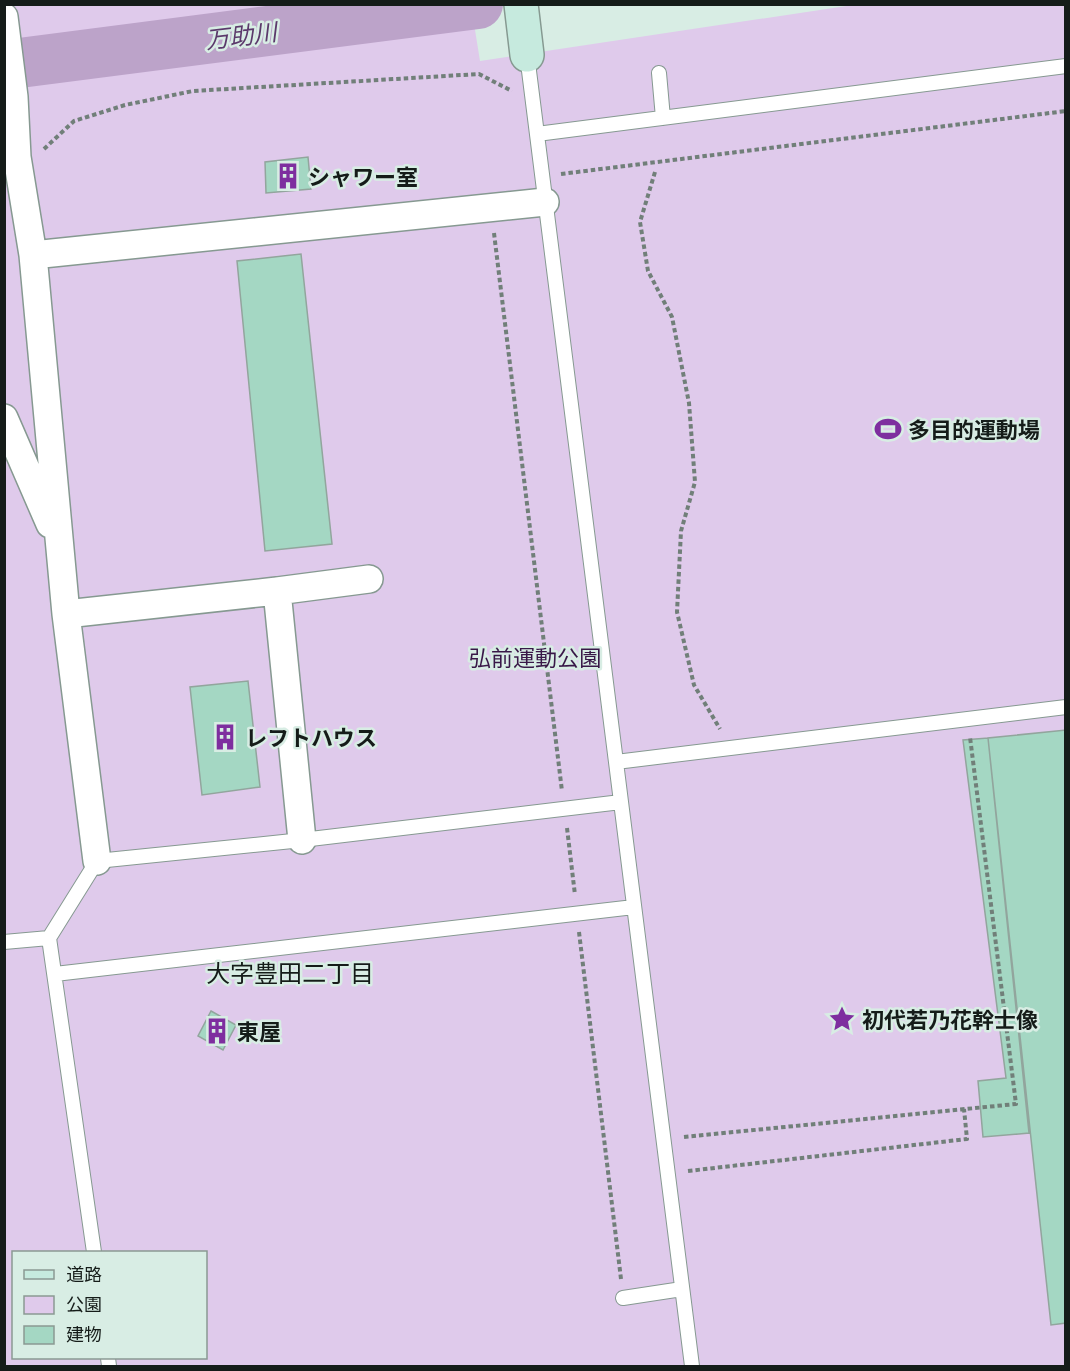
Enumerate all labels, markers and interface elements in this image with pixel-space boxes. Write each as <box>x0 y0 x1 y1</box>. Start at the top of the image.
water label: 万助川 <box>204 16 281 54</box>
building icon: シャワー室 <box>273 161 303 191</box>
place label: シャワー室 <box>308 163 418 190</box>
sports icon: 多目的運動場 <box>873 414 903 444</box>
place label: 多目的運動場 <box>908 416 1040 443</box>
park label: 弘前運動公園 <box>469 644 601 671</box>
building icon: レフトハウス <box>210 722 240 752</box>
place label: レフトハウス <box>245 724 377 751</box>
district label: 大字豊田二丁目 <box>206 958 374 987</box>
place icon: 初代若乃花幹士像 <box>827 1004 857 1034</box>
place label: 初代若乃花幹士像 <box>862 1006 1038 1033</box>
building icon: 東屋 <box>202 1016 232 1046</box>
place label: 東屋 <box>237 1018 281 1045</box>
legend <box>12 1251 207 1359</box>
text: 道路 <box>66 1263 102 1285</box>
text: 公園 <box>66 1293 102 1315</box>
text: 建物 <box>66 1323 102 1345</box>

